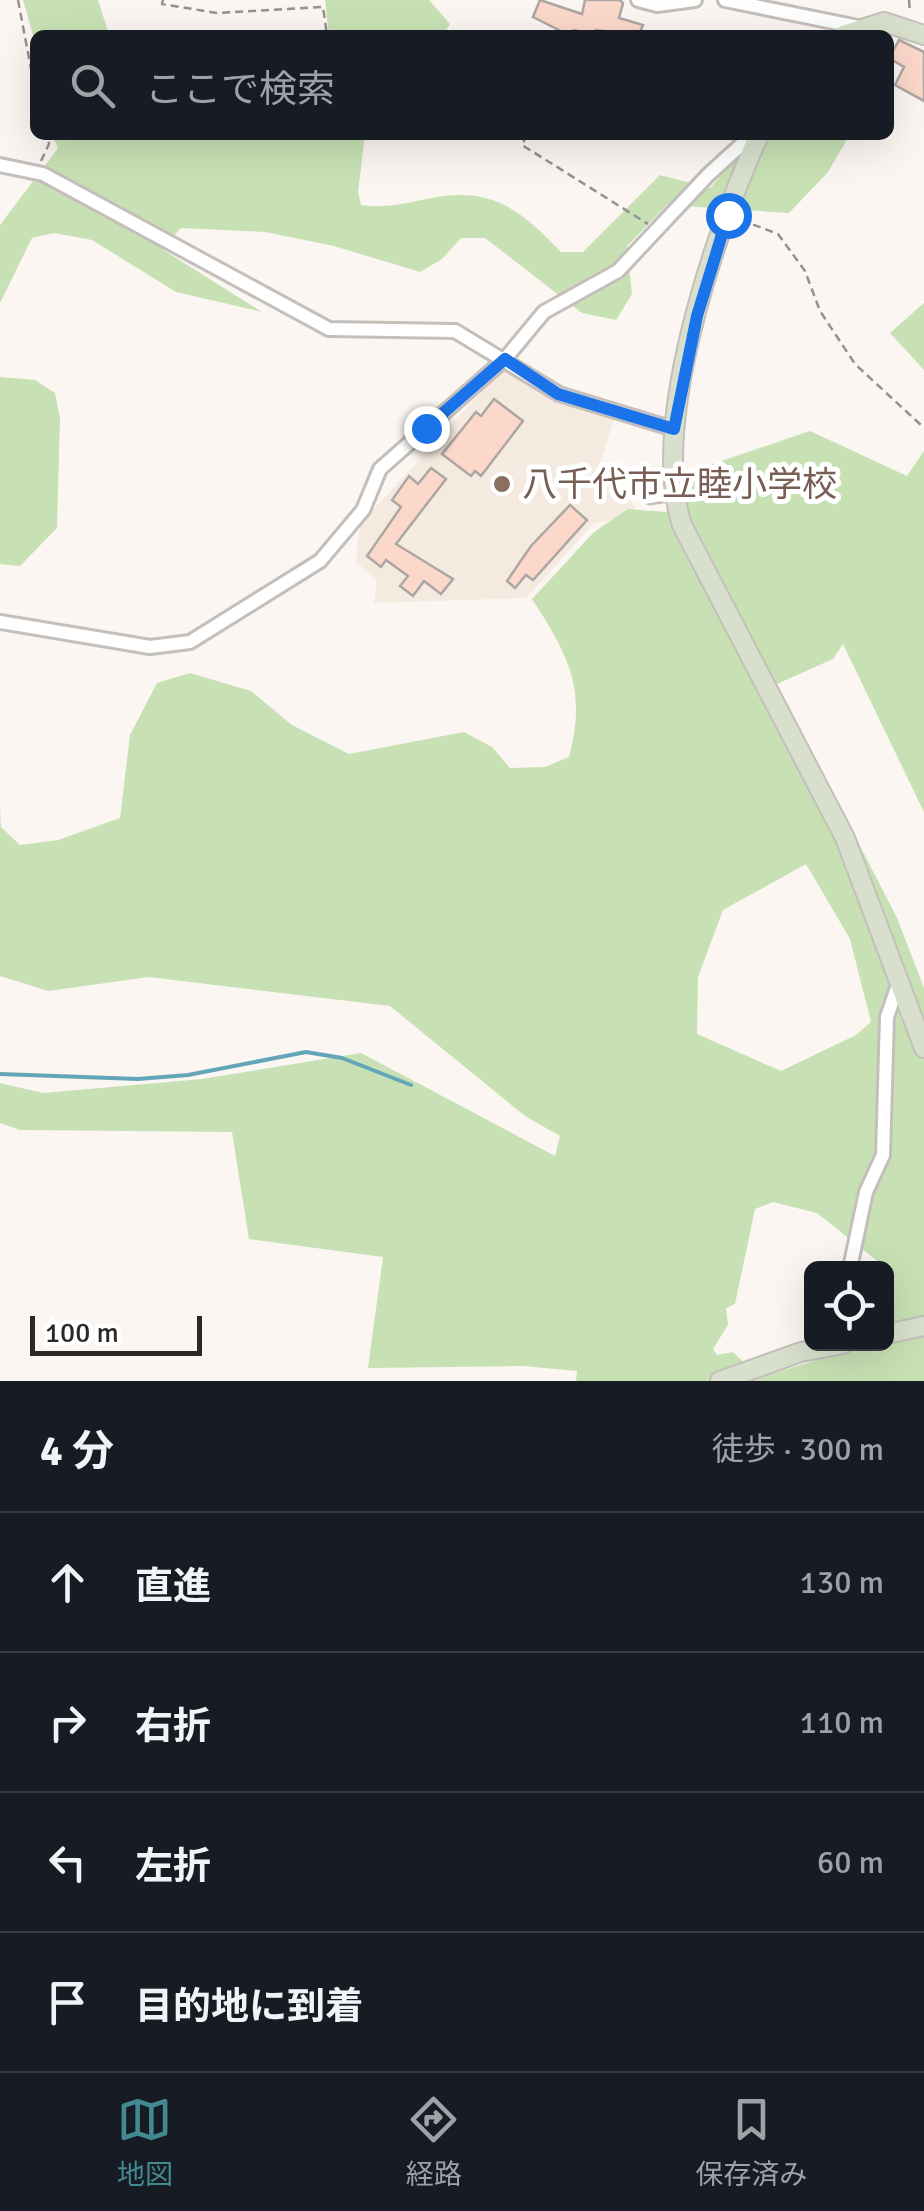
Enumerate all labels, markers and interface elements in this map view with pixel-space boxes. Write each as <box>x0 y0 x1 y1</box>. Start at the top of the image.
search box <box>30 30 894 140</box>
icon: search <box>65 58 120 113</box>
text: ここで検索 <box>145 66 335 113</box>
route start <box>706 193 752 239</box>
route end <box>404 406 450 452</box>
place label: 八千代市立睦小学校 <box>522 463 837 506</box>
marker: 八千代市立睦小学校 <box>491 473 513 495</box>
map controls <box>804 1261 894 1351</box>
button: locate <box>804 1261 894 1351</box>
scale bar <box>30 1311 202 1356</box>
text: 100 m <box>45 1316 119 1350</box>
text: 4 分 <box>40 1426 114 1477</box>
text: 徒歩 · 300 m <box>712 1430 884 1469</box>
icon: ahead <box>40 1555 95 1610</box>
text: 直進 <box>135 1563 211 1610</box>
text: 130 m <box>800 1563 884 1602</box>
icon: right <box>40 1695 95 1750</box>
text: 右折 <box>135 1703 211 1750</box>
text: 110 m <box>800 1703 884 1742</box>
icon: left <box>40 1835 95 1890</box>
text: 左折 <box>135 1843 211 1890</box>
text: 60 m <box>817 1843 884 1882</box>
icon: arrive <box>40 1975 95 2030</box>
text: 目的地に到着 <box>135 1983 363 2030</box>
tab: 地図 <box>117 2092 173 2192</box>
tab: 経路 <box>406 2092 462 2192</box>
tab: 保存済み <box>695 2092 807 2192</box>

